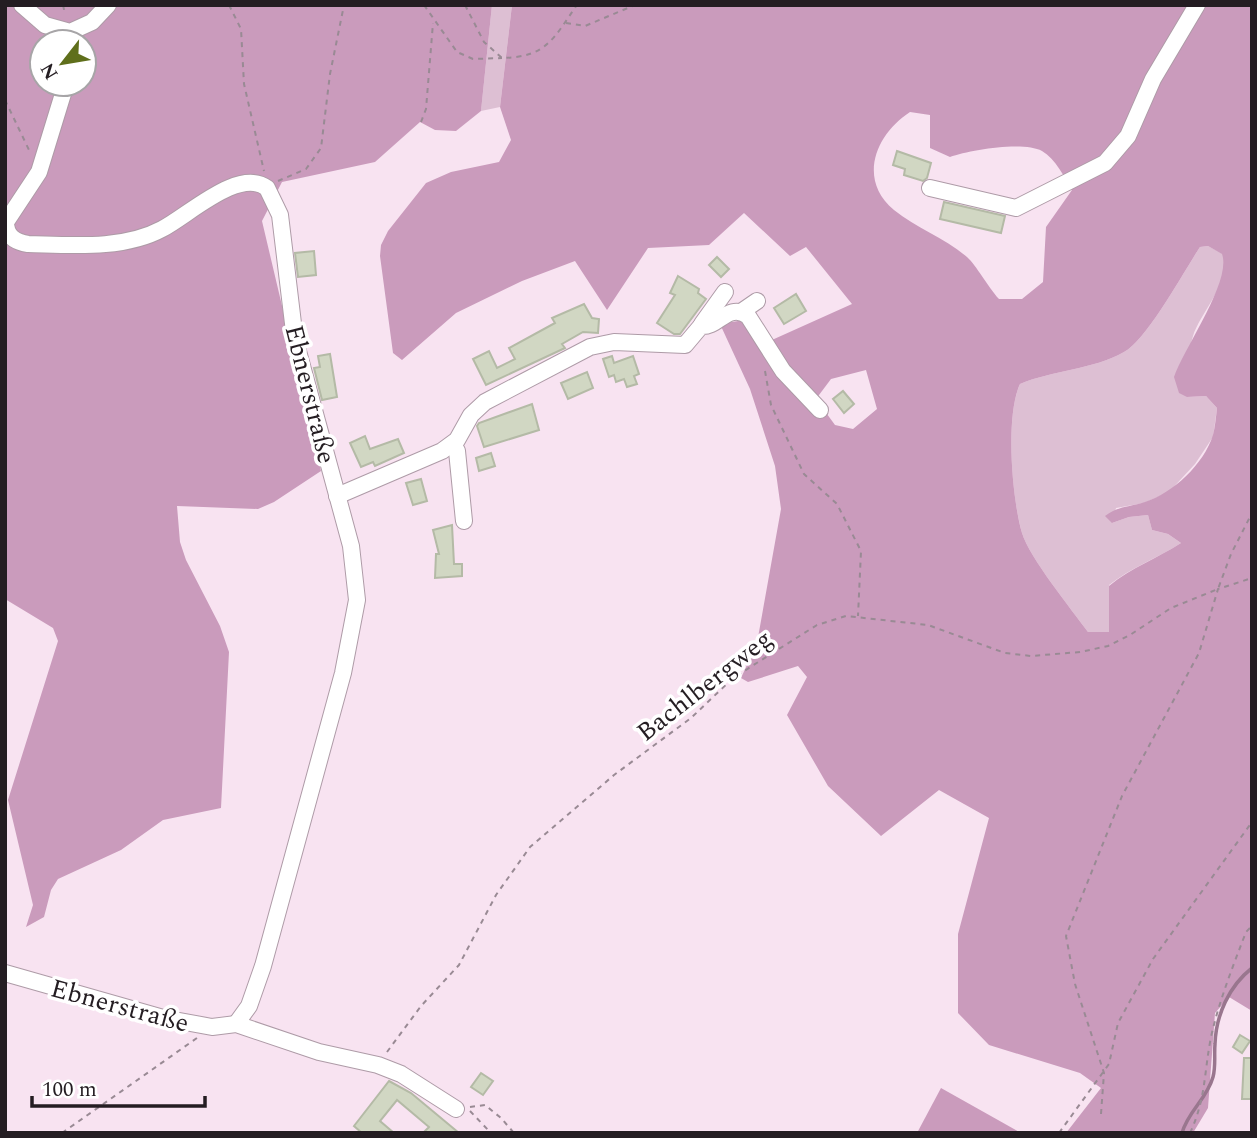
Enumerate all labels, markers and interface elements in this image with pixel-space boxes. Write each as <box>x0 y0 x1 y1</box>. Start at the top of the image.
north arrow <box>28 28 98 98</box>
text: N <box>33 57 66 85</box>
street label: Ebnerstraße <box>274 321 347 468</box>
street label: Bachlbergweg <box>628 620 781 752</box>
street label: Ebnerstraße <box>46 968 193 1044</box>
scale bar <box>32 1064 205 1108</box>
text: 100 m <box>42 1074 97 1106</box>

